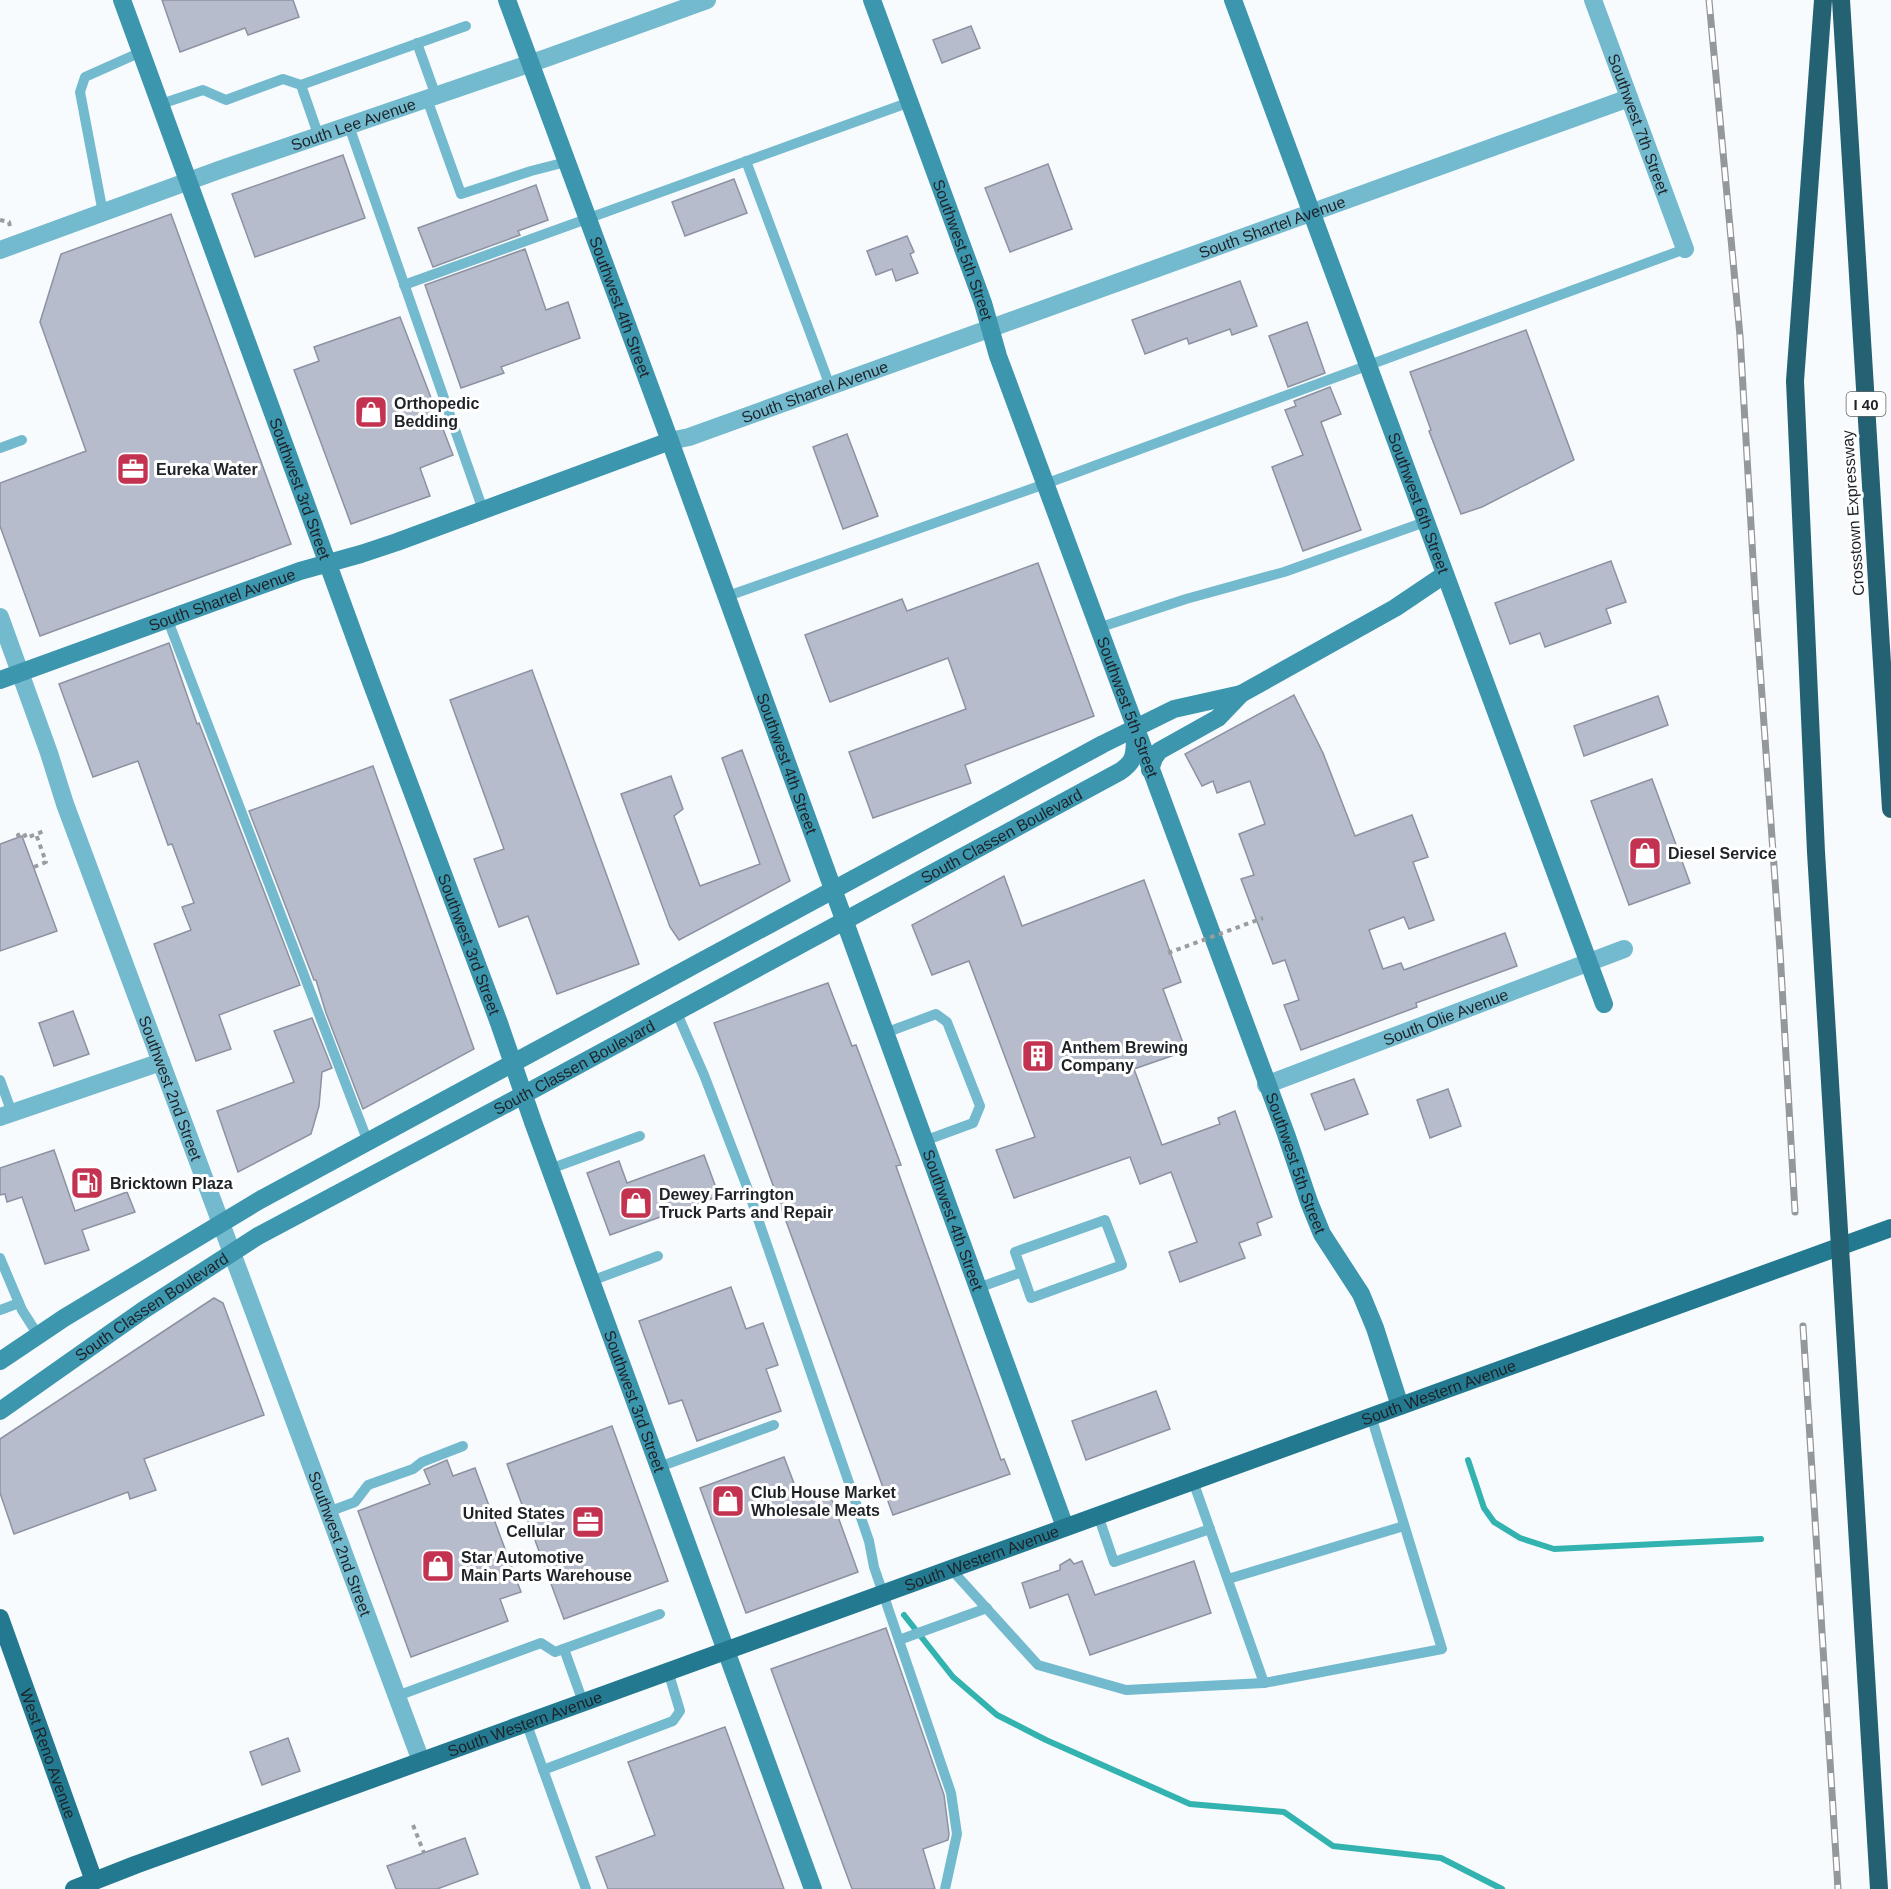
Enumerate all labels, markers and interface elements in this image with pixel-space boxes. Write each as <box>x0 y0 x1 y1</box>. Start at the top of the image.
street label: Southwest 7th Street <box>1605 51 1673 197</box>
street label: South Lee Avenue <box>289 95 418 153</box>
street label: Southwest 5th Street <box>930 177 996 323</box>
street label: South Shartel Avenue <box>1196 193 1348 261</box>
street label: Southwest 4th Street <box>587 234 654 380</box>
street label: South Shartel Avenue <box>739 357 890 426</box>
road number: I 40 <box>1846 392 1886 416</box>
shop icon: Orthopedic Bedding <box>353 394 389 430</box>
place label: Orthopedic Bedding <box>394 395 479 430</box>
street label: Southwest 3rd Street <box>267 415 334 562</box>
street label: Crosstown Expressway <box>1839 429 1867 597</box>
street label: Southwest 6th Street <box>1385 430 1453 576</box>
office icon: Eureka Water <box>115 451 151 487</box>
place label: Eureka Water <box>156 461 258 478</box>
street label: South Shartel Avenue <box>146 565 297 634</box>
street label: Southwest 5th Street <box>1094 634 1162 780</box>
street label: Southwest 4th Street <box>754 690 821 836</box>
street label: South Classen Boulevard <box>918 785 1085 886</box>
shop icon: Diesel Service <box>1627 835 1663 871</box>
place label: Diesel Service <box>1668 845 1777 862</box>
street label: Southwest 3rd Street <box>435 871 504 1018</box>
street label: South Olie Avenue <box>1381 985 1510 1048</box>
street label: Southwest 2nd Street <box>136 1013 205 1163</box>
street label: South Classen Boulevard <box>490 1017 657 1118</box>
building icon: Anthem Brewing Company <box>1020 1038 1056 1074</box>
place label: Anthem Brewing Company <box>1061 1039 1188 1074</box>
street label: Southwest 5th Street <box>1263 1090 1330 1236</box>
street label: Southwest 4th Street <box>920 1147 987 1293</box>
fuel station icon: Bricktown Plaza <box>69 1165 105 1201</box>
place label: Bricktown Plaza <box>110 1175 233 1192</box>
shop icon: Dewey Farrington Truck Parts and Repair <box>618 1185 654 1221</box>
place label: Dewey Farrington Truck Parts and Repair <box>659 1186 833 1221</box>
street label: South Classen Boulevard <box>72 1249 231 1364</box>
street label: Southwest 3rd Street <box>601 1328 669 1475</box>
street label: South Western Avenue <box>1359 1356 1518 1428</box>
street label: Southwest 2nd Street <box>305 1469 375 1619</box>
shop icon: Club House Market Wholesale Meats <box>710 1483 746 1519</box>
place label: Club House Market Wholesale Meats <box>751 1484 897 1519</box>
office icon: United States Cellular <box>570 1504 606 1540</box>
place label: United States Cellular <box>463 1505 565 1540</box>
street label: South Western Avenue <box>902 1522 1061 1594</box>
shop icon: Star Automotive Main Parts Warehouse <box>420 1548 456 1584</box>
place label: Star Automotive Main Parts Warehouse <box>461 1549 632 1584</box>
street label: West Reno Avenue <box>17 1686 79 1821</box>
street label: South Western Avenue <box>445 1688 604 1759</box>

